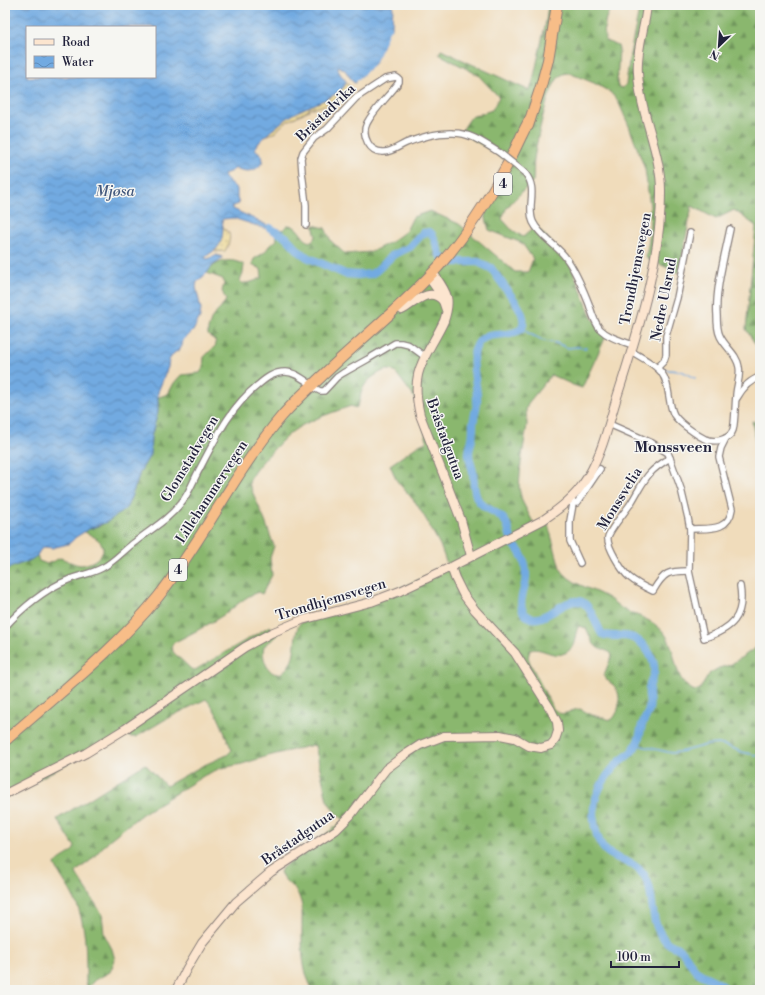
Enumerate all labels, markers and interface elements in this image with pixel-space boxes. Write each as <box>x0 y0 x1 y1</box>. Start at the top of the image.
legend <box>26 26 156 78</box>
north arrow <box>699 26 739 66</box>
text: Road <box>62 35 90 50</box>
text: N <box>708 46 722 62</box>
text: Water <box>61 55 94 70</box>
street label: Bråstadvika <box>292 80 360 147</box>
road number: 4 <box>494 173 512 195</box>
water label: Mjøsa <box>95 182 135 201</box>
street label: Trondhjemsvegen <box>616 211 656 327</box>
street label: Nedre Ulsrud <box>647 257 681 343</box>
street label: Bråstadgutua <box>422 395 468 483</box>
street label: Glomstadvegen <box>157 412 223 505</box>
street label: Lillehammervegen <box>172 437 252 547</box>
district label: Monssveen <box>634 438 713 457</box>
street label: Monssvelia <box>594 463 647 534</box>
road number: 4 <box>169 559 187 581</box>
street label: Trondhjemsvegen <box>274 574 389 625</box>
street label: Bråstadgutua <box>257 806 339 870</box>
scale bar <box>611 943 679 969</box>
text: 100 m <box>617 950 651 965</box>

